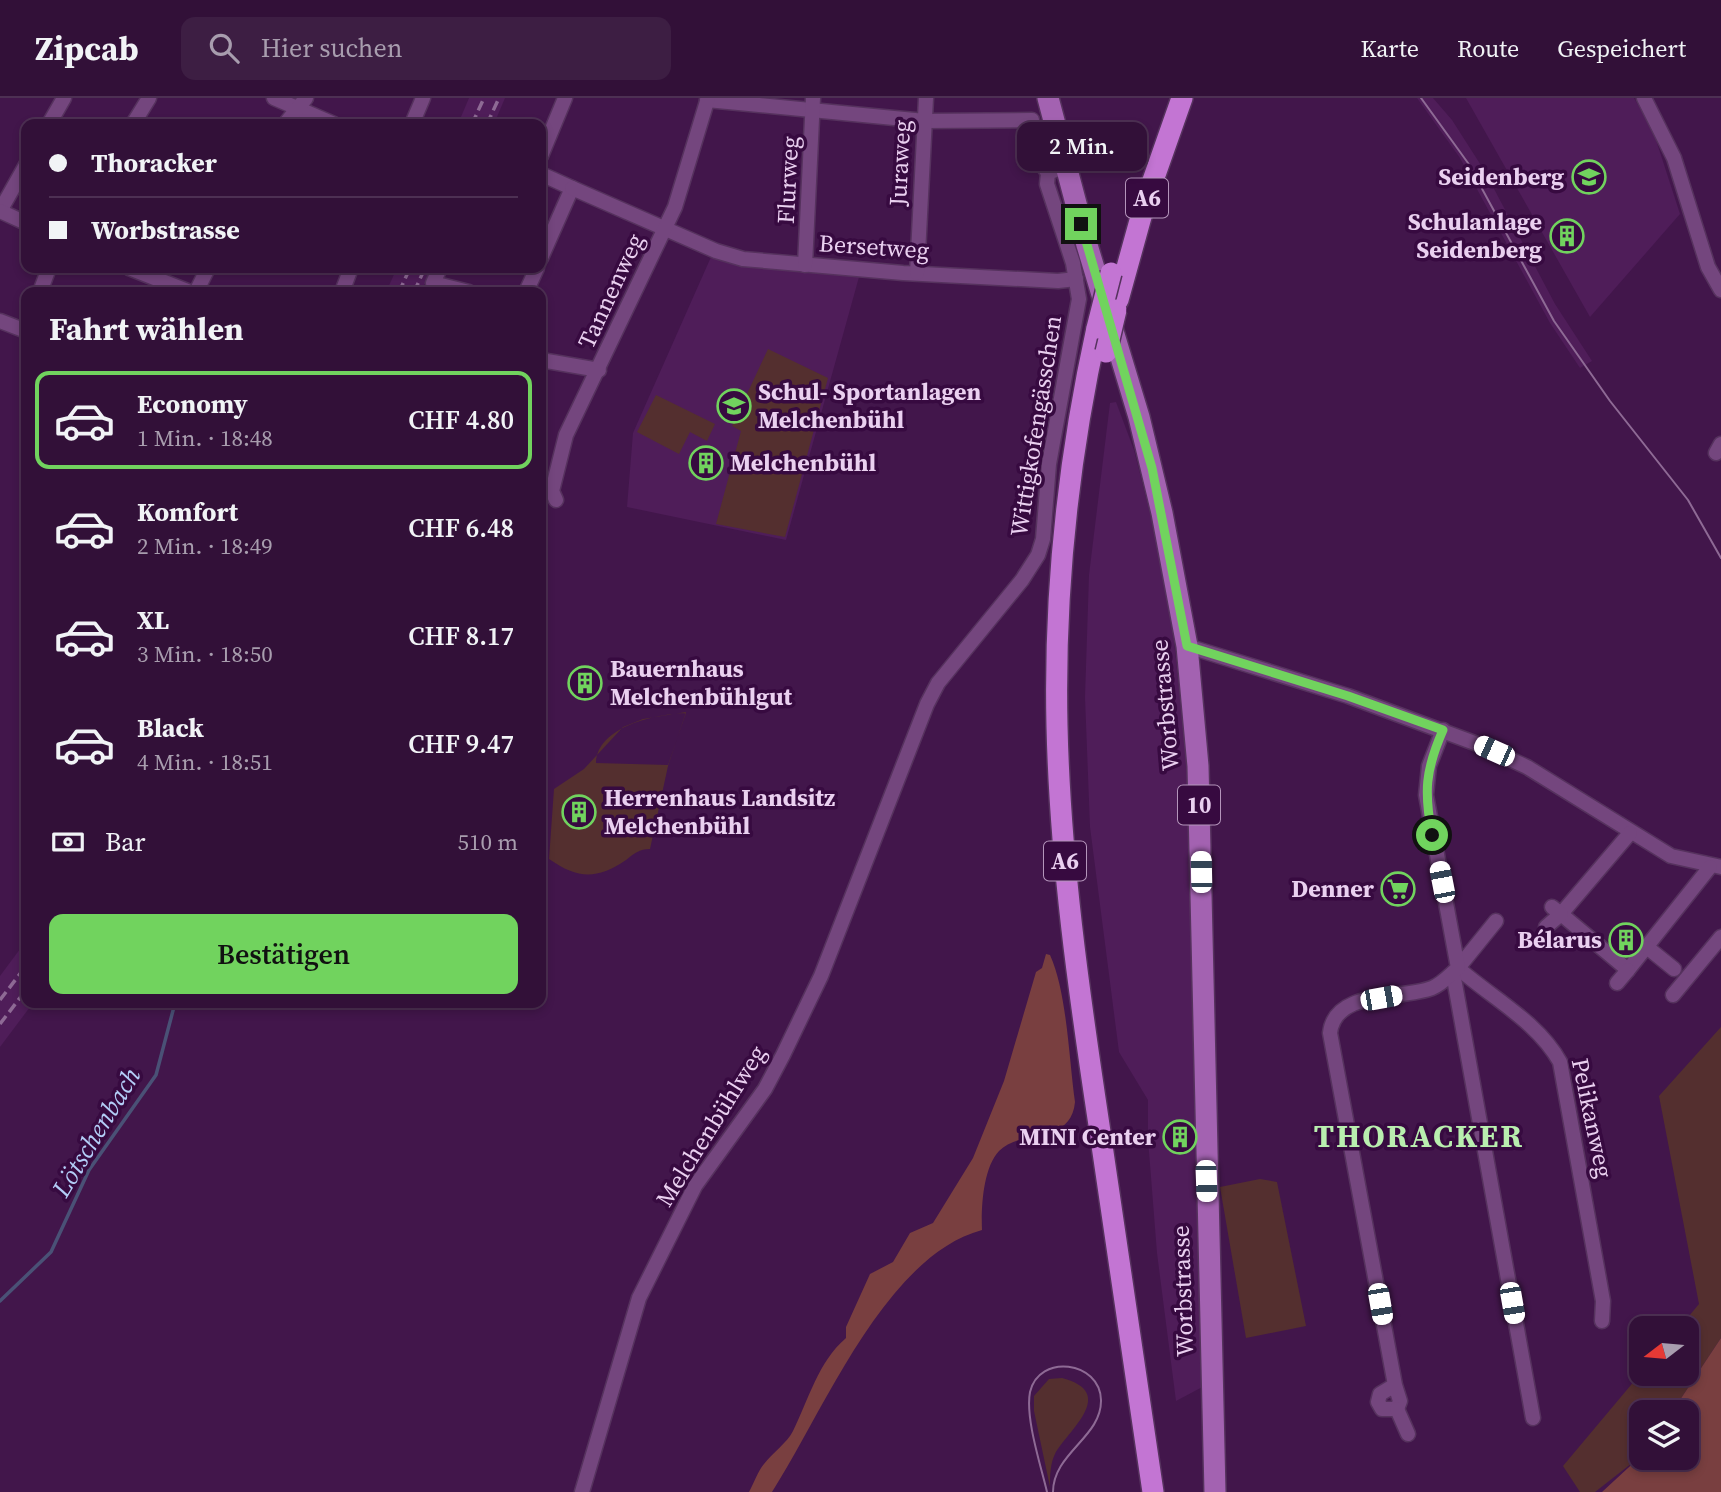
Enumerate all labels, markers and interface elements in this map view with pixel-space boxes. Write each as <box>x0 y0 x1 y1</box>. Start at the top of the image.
search box <box>181 17 671 80</box>
text: Zipcab <box>35 26 139 71</box>
icon: search <box>205 29 243 67</box>
text: Hier suchen <box>261 30 402 66</box>
text: Karte <box>1360 32 1419 65</box>
text: Route <box>1457 32 1519 65</box>
text: Gespeichert <box>1557 32 1686 65</box>
street label: Juraweg <box>881 119 918 208</box>
callout: 2 Min. <box>1016 122 1146 172</box>
text: 2 Min. <box>1049 130 1115 162</box>
street label: Flurweg <box>769 135 806 225</box>
text: Thoracker <box>91 145 217 181</box>
school or university icon: Seidenberg <box>1570 158 1608 196</box>
place label: Seidenberg <box>1438 160 1564 193</box>
road number: A6 <box>1126 178 1168 218</box>
place label: Schulanlage Seidenberg <box>1408 205 1542 266</box>
route end <box>1065 208 1097 240</box>
text: Worbstrasse <box>91 212 240 248</box>
building icon: Schulanlage Seidenberg <box>1548 217 1586 255</box>
street label: Bersetweg <box>818 226 930 267</box>
street label: Tannenweg <box>570 228 652 354</box>
text: Fahrt wählen <box>49 307 244 351</box>
street label: Wittigkofengässchen <box>1002 313 1069 539</box>
place label: Schul- Sportanlagen Melchenbühl <box>758 375 982 436</box>
text: Economy <box>137 386 248 422</box>
school or university icon: Schul- Sportanlagen Melchenbühl <box>715 387 753 425</box>
icon: car <box>53 389 116 452</box>
text: CHF 4.80 <box>408 402 514 438</box>
text: 1 Min. · 18:48 <box>137 422 273 454</box>
building icon: Melchenbühl <box>687 444 725 482</box>
place label: Melchenbühl <box>730 446 876 479</box>
text: Komfort <box>137 494 238 530</box>
icon: car <box>53 497 116 560</box>
text: CHF 6.48 <box>408 510 514 546</box>
text: 2 Min. · 18:49 <box>137 530 273 562</box>
text: XL <box>137 602 169 638</box>
icon: car <box>53 605 116 668</box>
text: CHF 8.17 <box>408 618 514 654</box>
text: 3 Min. · 18:50 <box>137 638 273 670</box>
street label: Worbstrasse <box>1142 638 1187 772</box>
place label: Bauernhaus Melchenbühlgut <box>610 652 793 713</box>
building icon: Bauernhaus Melchenbühlgut <box>566 664 604 702</box>
text: Black <box>137 710 204 746</box>
icon: car <box>53 713 116 776</box>
text: CHF 9.47 <box>408 726 514 762</box>
car <box>1471 733 1518 769</box>
text: 4 Min. · 18:51 <box>137 746 273 778</box>
place label: Herrenhaus Landsitz Melchenbühl <box>604 781 835 842</box>
road number: 10 <box>1178 786 1220 824</box>
building icon: Herrenhaus Landsitz Melchenbühl <box>560 793 598 831</box>
route start <box>1416 819 1448 851</box>
icon: cash <box>49 823 87 861</box>
text: Bar <box>105 824 145 860</box>
text: 510 m <box>457 826 518 858</box>
road number: A6 <box>1044 842 1086 880</box>
car <box>1191 851 1212 893</box>
car <box>1428 859 1457 905</box>
supermarket icon: Denner <box>1379 870 1417 908</box>
place label: Denner <box>1291 872 1375 905</box>
button: Bestätigen <box>49 914 518 994</box>
building icon: Bélarus <box>1607 921 1645 959</box>
place label: Bélarus <box>1517 923 1602 956</box>
car <box>1359 984 1404 1012</box>
street label: Melchenbühlweg <box>648 1039 773 1213</box>
street label: Pelikanweg <box>1564 1055 1621 1181</box>
water label: Lötschenbach <box>43 1060 149 1204</box>
district label: THORACKER <box>1314 1114 1524 1158</box>
building icon: MINI Center <box>1161 1118 1199 1156</box>
place label: MINI Center <box>1019 1120 1157 1153</box>
car <box>1195 1160 1218 1202</box>
street label: Worbstrasse <box>1164 1225 1201 1357</box>
car <box>1499 1280 1526 1326</box>
car <box>1367 1281 1394 1327</box>
north arrow <box>1629 1316 1699 1386</box>
map controls <box>1629 1316 1699 1470</box>
button: layers <box>1629 1400 1699 1470</box>

